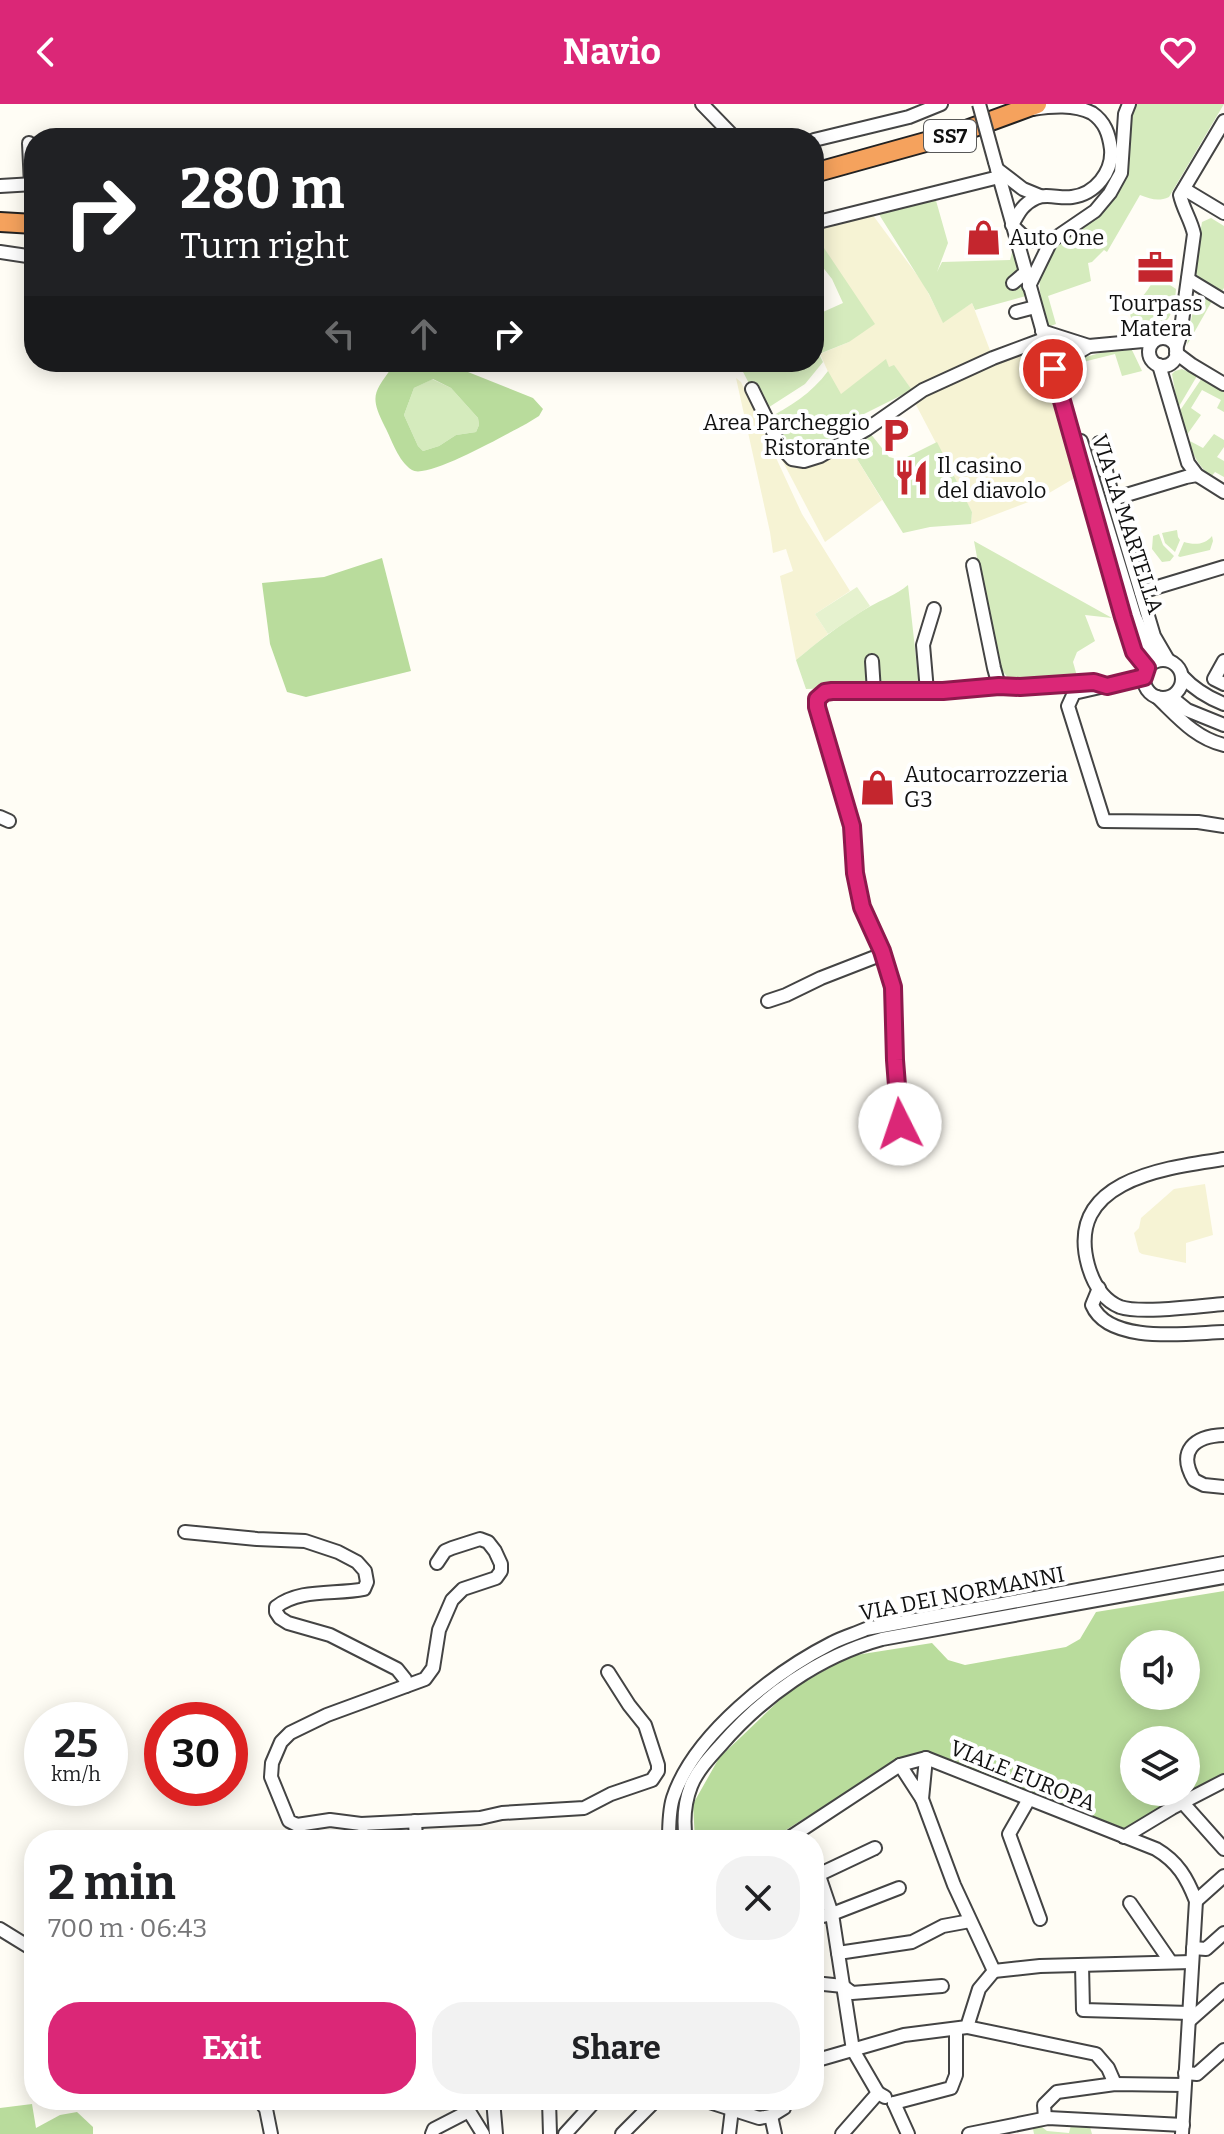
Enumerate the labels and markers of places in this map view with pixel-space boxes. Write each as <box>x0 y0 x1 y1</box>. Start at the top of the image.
shop icon: Auto One <box>964 218 1002 256</box>
place label: Auto One <box>1009 224 1104 251</box>
office icon: Tourpass Matera <box>1137 248 1175 286</box>
place label: Tourpass Matera <box>1109 290 1203 342</box>
pin <box>1019 335 1087 403</box>
place label: Area Parcheggio Ristorante <box>703 409 870 461</box>
parking icon: Area Parcheggio Ristorante <box>877 416 915 454</box>
place label: Il casino del diavolo <box>937 452 1046 504</box>
restaurant icon: Il casino del diavolo <box>892 459 930 497</box>
place label: Autocarrozzeria G3 <box>904 761 1068 813</box>
shop icon: Autocarrozzeria G3 <box>859 768 897 806</box>

